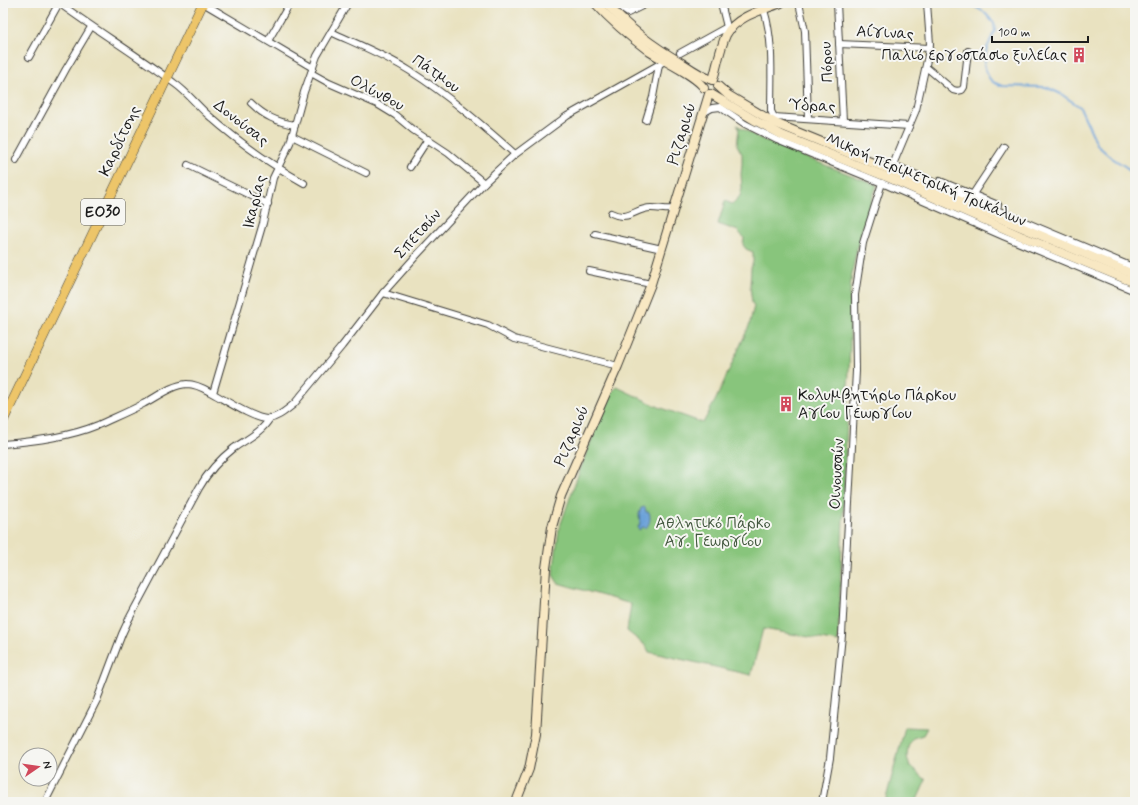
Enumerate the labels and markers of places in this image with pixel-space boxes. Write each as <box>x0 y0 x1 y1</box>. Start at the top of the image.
place label: Παλιό εργοστάσιο ξυλείας <box>882 45 1067 66</box>
building icon: Παλιό εργοστάσιο ξυλείας <box>1070 46 1088 64</box>
place label: Κολυμβητήριο Πάρκου Αγίου Γεωργίου <box>798 385 956 424</box>
building icon: Κολυμβητήριο Πάρκου Αγίου Γεωργίου <box>777 395 795 413</box>

